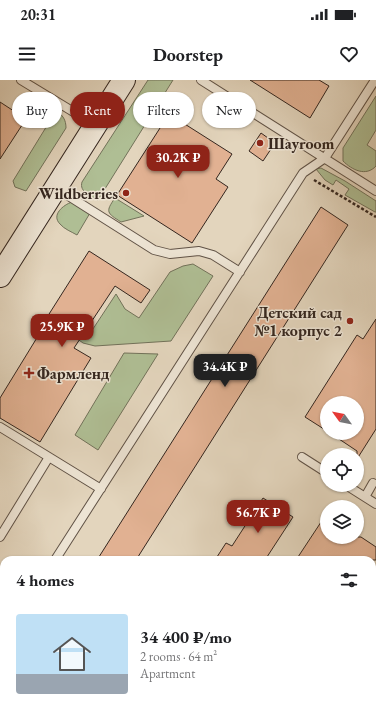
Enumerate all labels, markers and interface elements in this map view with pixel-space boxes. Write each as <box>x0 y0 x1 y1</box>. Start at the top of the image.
text: 20:31 <box>20 5 56 24</box>
icon: menu <box>16 43 38 65</box>
text: Doorstep <box>153 43 223 66</box>
icon: heart <box>338 43 360 65</box>
chip: Buy <box>12 92 62 128</box>
chip: Rent <box>70 92 125 128</box>
chip: Filters <box>133 92 194 128</box>
chip: New <box>202 92 256 128</box>
place label: Шауroom <box>268 133 335 154</box>
marker: Шауroom <box>255 138 265 148</box>
pin: 30.2K ₽ <box>141 145 215 179</box>
text: 30.2K ₽ <box>156 149 200 166</box>
place label: Wildberries <box>39 183 118 204</box>
marker: Wildberries <box>121 188 131 198</box>
place label: Детский сад №1 корпус 2 <box>255 302 343 341</box>
pin: 25.9K ₽ <box>25 314 99 348</box>
marker: Детский сад №1 корпус 2 <box>345 316 355 326</box>
text: 25.9K ₽ <box>40 318 84 335</box>
pin: 34.4K ₽ <box>188 354 262 388</box>
text: 34.4K ₽ <box>203 358 247 375</box>
place label: Фармленд <box>37 363 110 384</box>
marker: Фармленд <box>24 368 34 378</box>
north arrow <box>320 396 364 440</box>
map controls <box>320 396 364 544</box>
button: locate <box>320 448 364 492</box>
pin: 56.7K ₽ <box>221 500 295 534</box>
button: layers <box>320 500 364 544</box>
text: 56.7K ₽ <box>236 504 280 521</box>
text: 4 homes <box>16 569 74 591</box>
icon: filters <box>338 569 360 591</box>
text: 34 400 ₽/mo <box>140 626 232 648</box>
icon: home <box>48 630 96 678</box>
text: 2 rooms · 64 m² <box>140 648 217 665</box>
text: Apartment <box>140 665 195 682</box>

